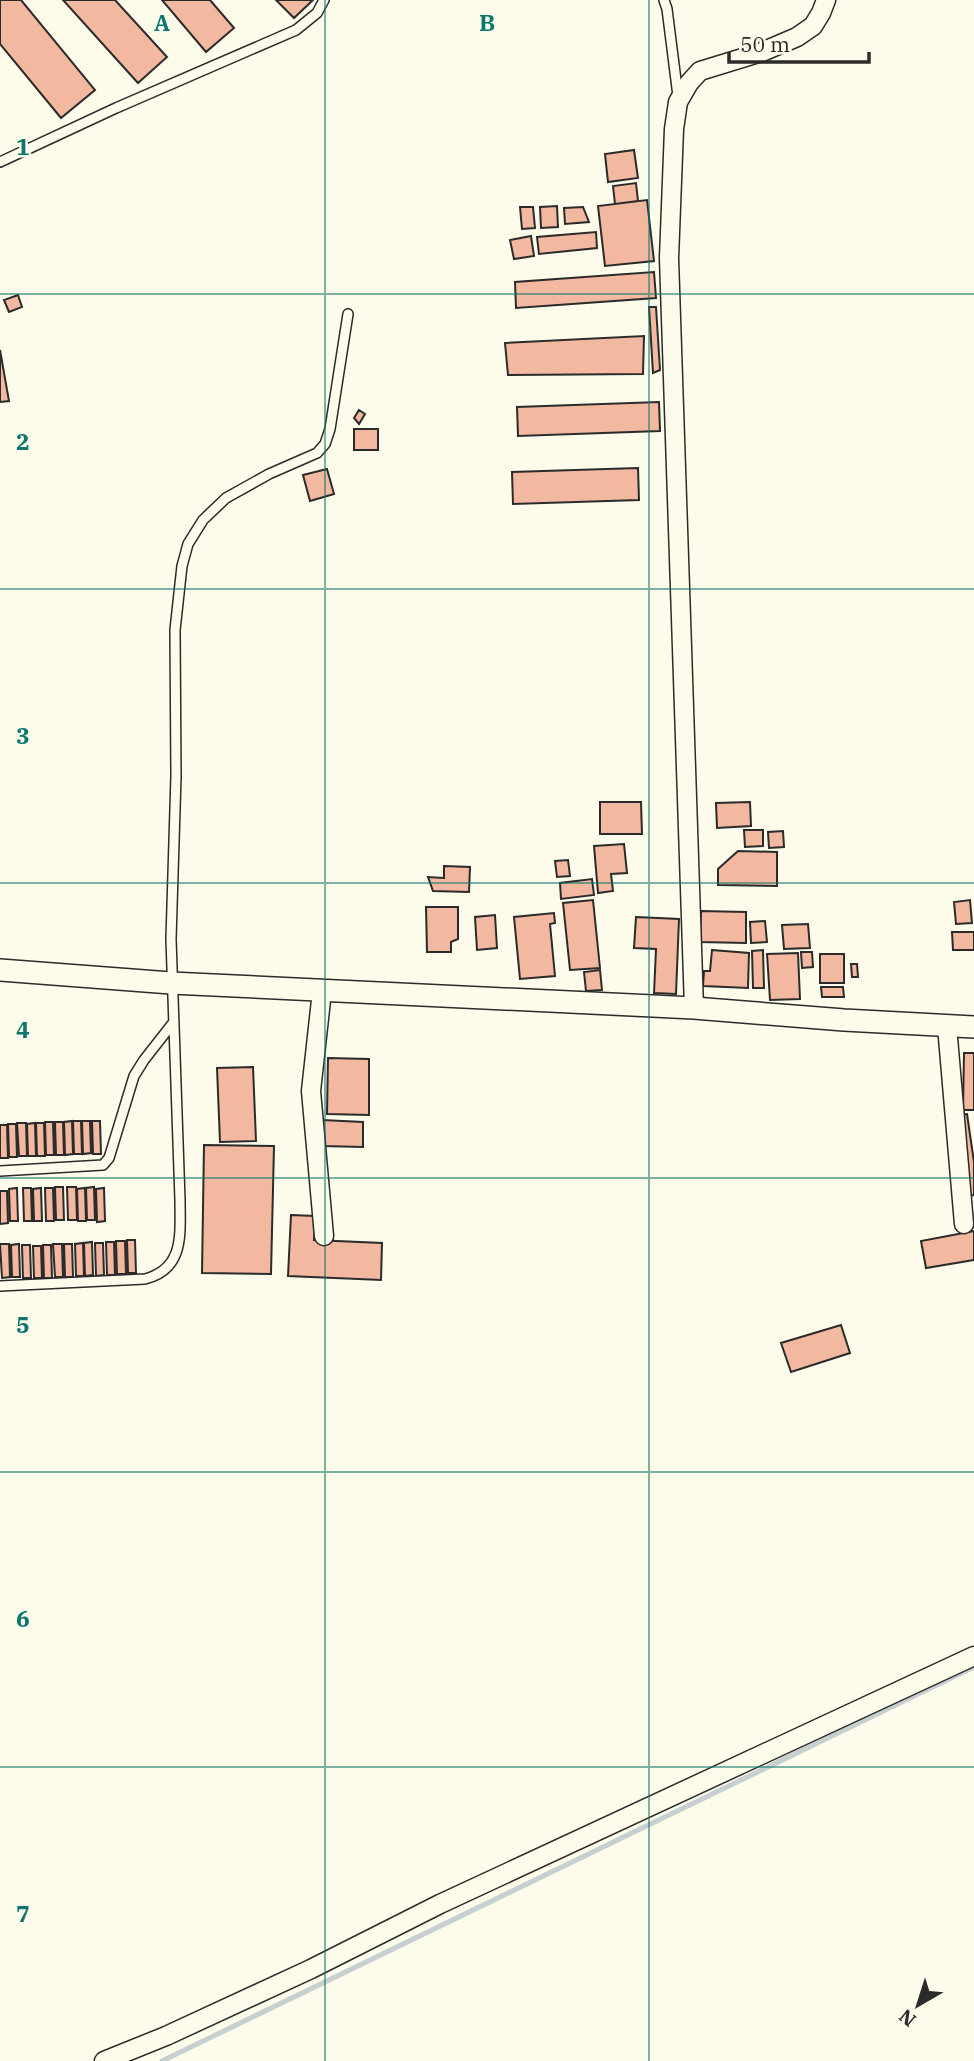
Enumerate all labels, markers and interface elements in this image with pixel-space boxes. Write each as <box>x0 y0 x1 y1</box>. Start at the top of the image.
text: A <box>154 7 170 37</box>
text: B <box>479 7 495 37</box>
scale bar <box>729 21 869 65</box>
text: 50 m <box>740 30 790 58</box>
text: 1 <box>16 131 30 161</box>
text: 2 <box>16 426 30 456</box>
text: 3 <box>16 720 30 750</box>
text: 4 <box>16 1014 30 1044</box>
text: 5 <box>16 1309 30 1339</box>
text: 6 <box>16 1603 30 1633</box>
text: 7 <box>16 1898 30 1928</box>
north arrow <box>883 1970 953 2040</box>
text: N <box>894 2004 921 2032</box>

